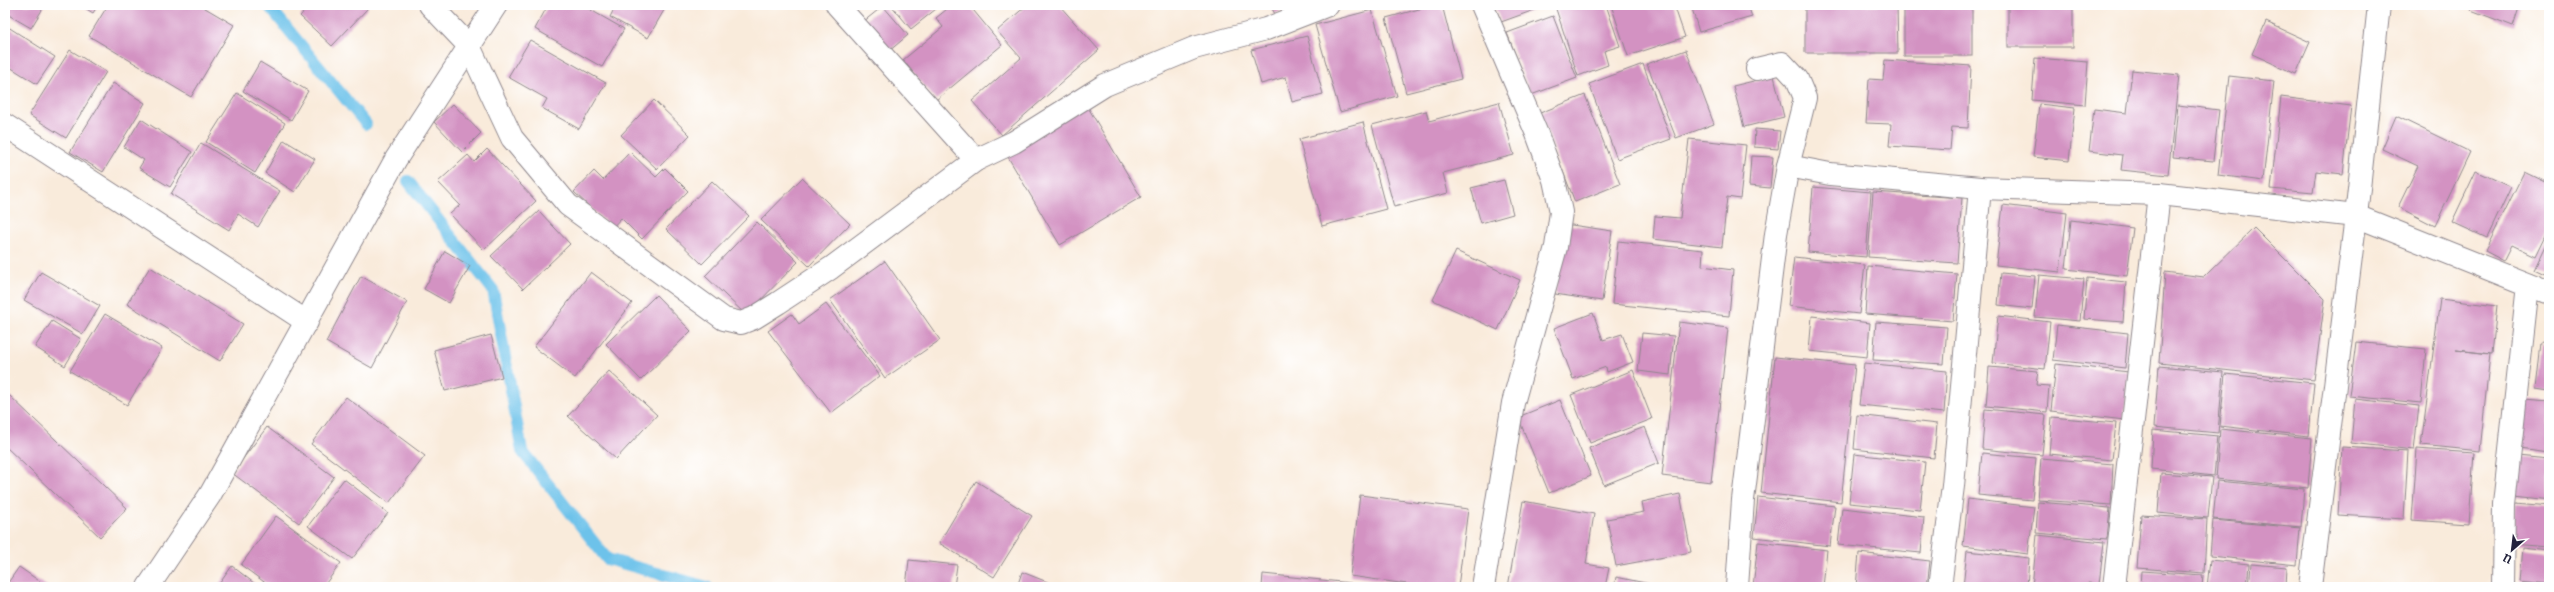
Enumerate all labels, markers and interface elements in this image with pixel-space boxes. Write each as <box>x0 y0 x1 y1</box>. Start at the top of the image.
north arrow <box>2492 530 2532 570</box>
text: U <box>2500 550 2515 567</box>

